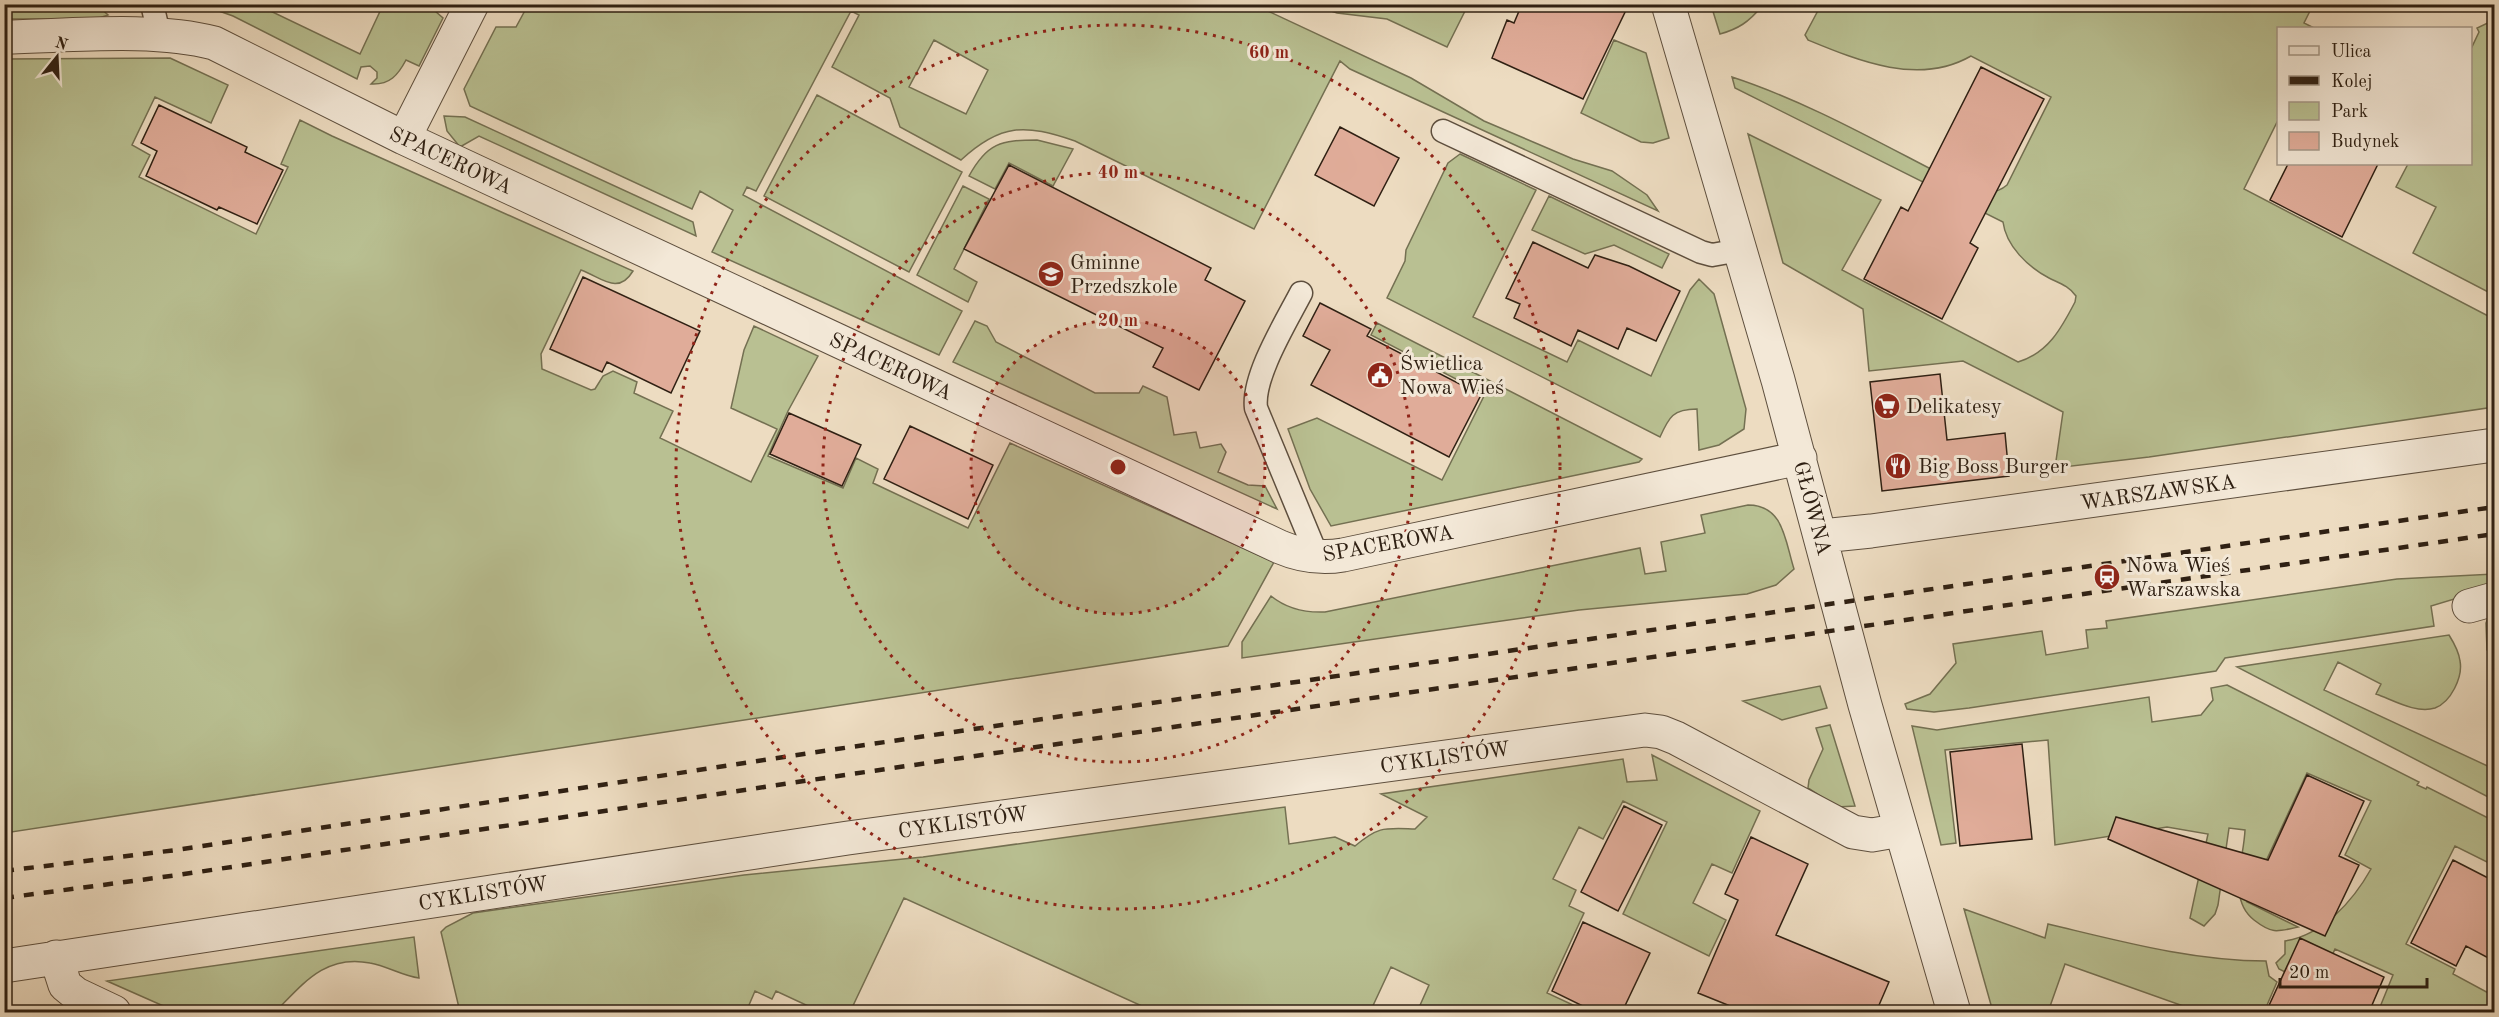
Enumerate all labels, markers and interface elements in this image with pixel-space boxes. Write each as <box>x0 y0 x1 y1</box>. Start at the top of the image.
north arrow <box>27 27 87 87</box>
legend <box>2277 27 2472 165</box>
text: N <box>53 35 70 54</box>
text: Ulica <box>2331 43 2372 61</box>
text: 60 m <box>1249 44 1289 62</box>
text: Kolej <box>2331 73 2372 91</box>
text: Park <box>2331 103 2368 121</box>
street label: SPACEROWA <box>386 124 515 199</box>
text: Budynek <box>2331 133 2399 151</box>
text: 40 m <box>1098 164 1138 182</box>
place label: Gminne Przedszkole <box>1070 253 1178 298</box>
school or university icon: Gminne Przedszkole <box>1036 259 1066 289</box>
text: 20 m <box>1098 312 1138 330</box>
street label: SPACEROWA <box>826 330 955 405</box>
place label: Świetlica Nowa Wieś <box>1400 349 1504 399</box>
public building icon: Świetlica Nowa Wieś <box>1365 360 1395 390</box>
supermarket icon: Delikatesy <box>1872 391 1902 421</box>
place label: Delikatesy <box>1906 397 2002 418</box>
restaurant icon: Big Boss Burger <box>1883 451 1913 481</box>
centre of rings <box>1108 457 1128 477</box>
place label: Big Boss Burger <box>1918 457 2069 478</box>
street label: GŁÓWNA <box>1789 458 1839 558</box>
street label: WARSZAWSKA <box>2079 472 2237 515</box>
street label: SPACEROWA <box>1321 523 1456 566</box>
place label: Nowa Wieś Warszawska <box>2126 556 2241 601</box>
station icon: Nowa Wieś Warszawska <box>2092 562 2122 592</box>
street label: CYKLISTÓW <box>1378 734 1512 778</box>
street label: CYKLISTÓW <box>896 799 1030 843</box>
street label: CYKLISTÓW <box>416 869 550 915</box>
scale bar <box>2280 951 2427 989</box>
text: 20 m <box>2289 964 2329 982</box>

